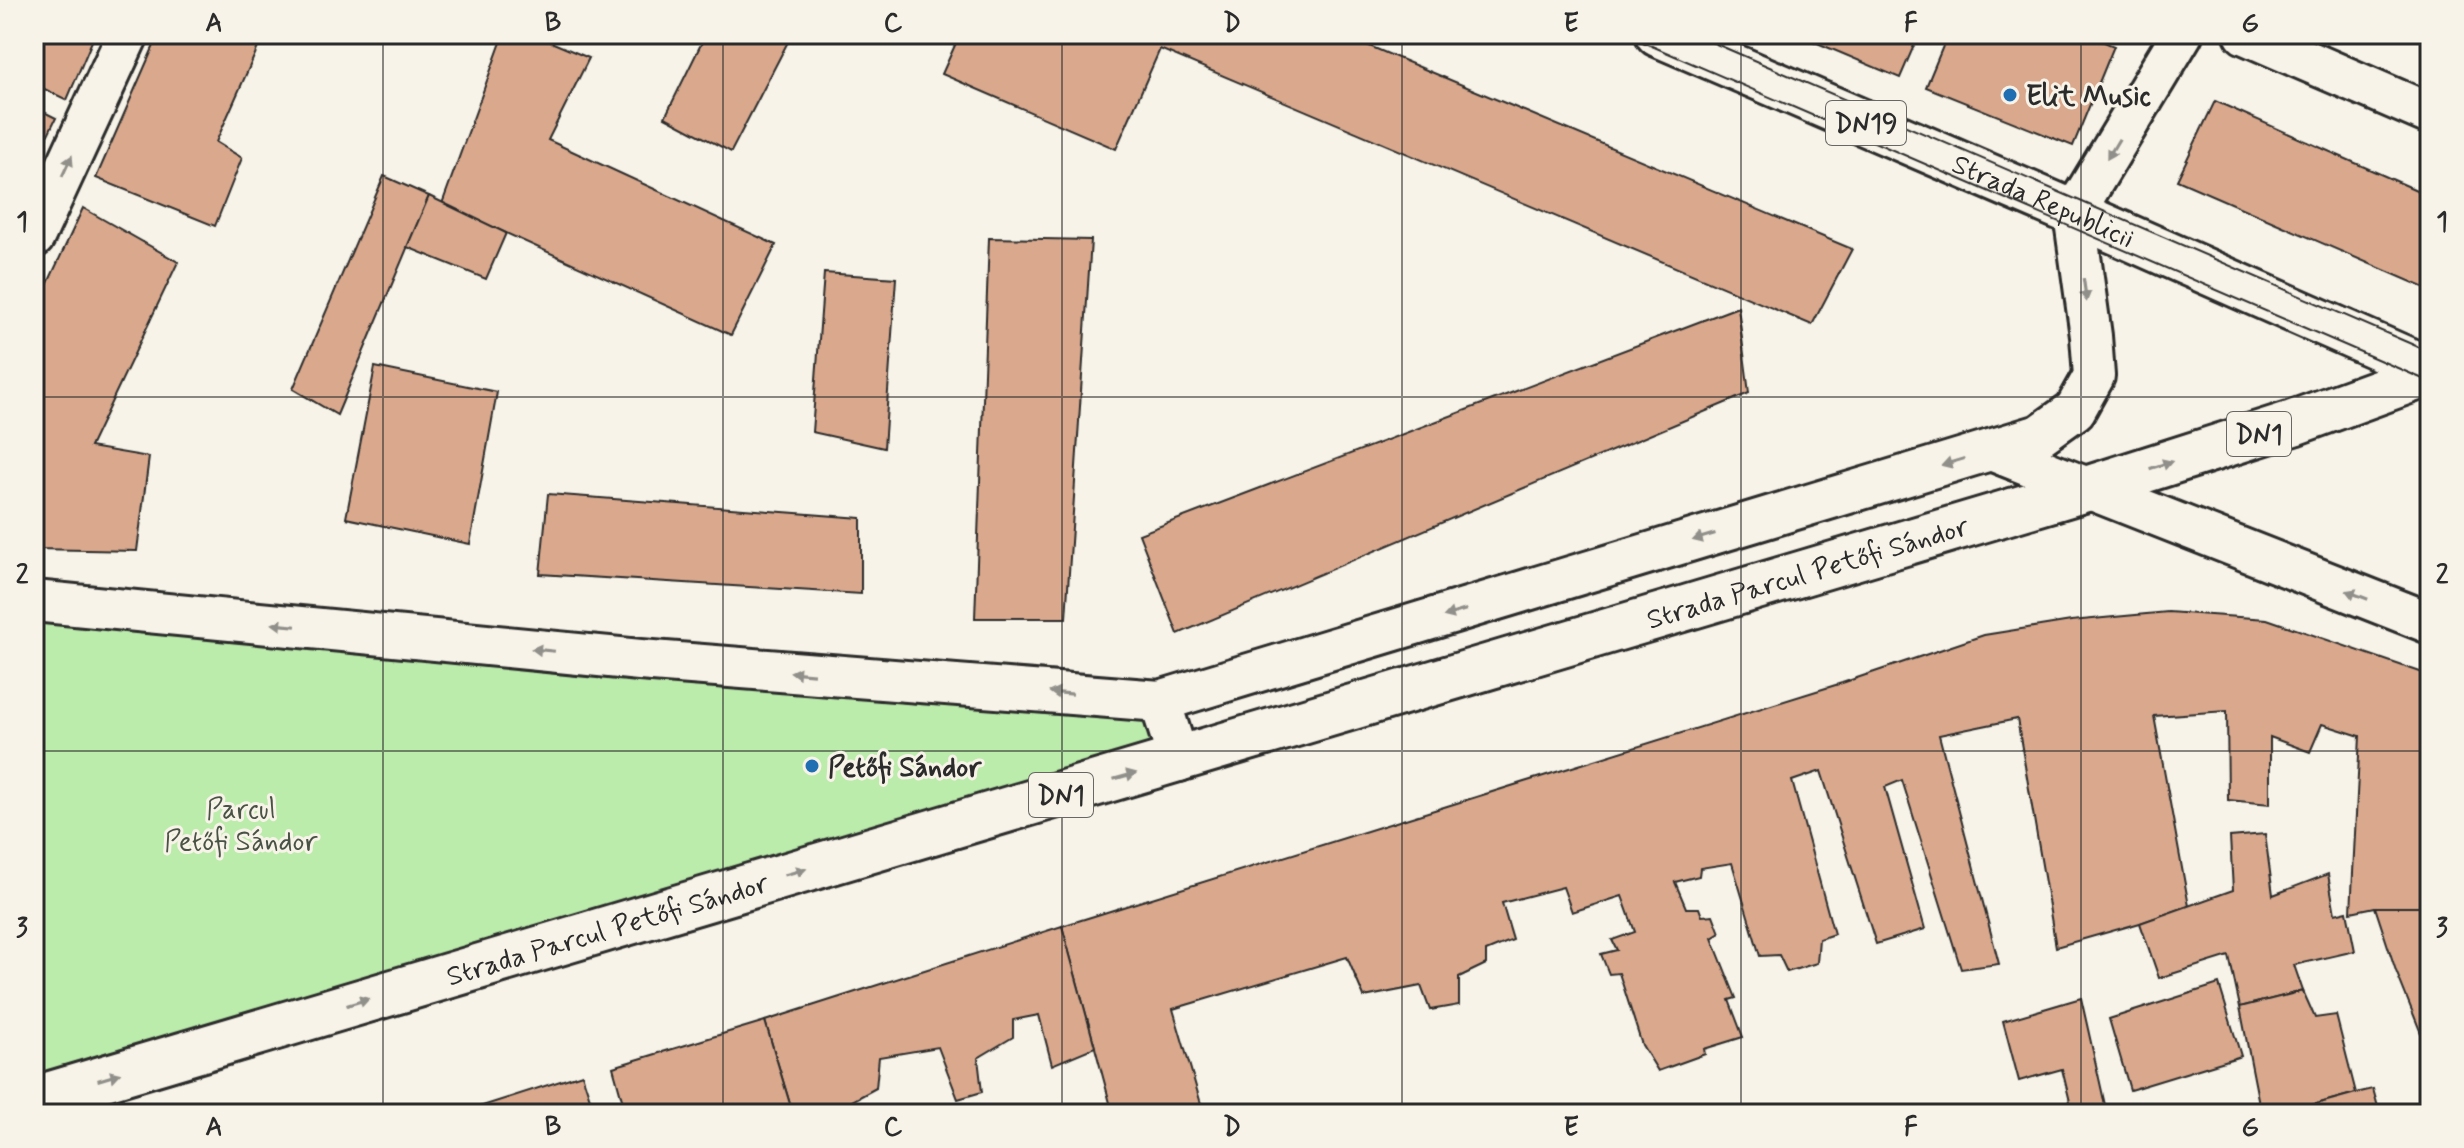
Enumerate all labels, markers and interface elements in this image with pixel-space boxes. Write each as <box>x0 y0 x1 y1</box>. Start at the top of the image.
text: A <box>205 7 223 41</box>
text: B <box>545 7 561 41</box>
text: C <box>884 7 903 41</box>
text: D <box>1223 7 1241 41</box>
text: E <box>1563 7 1579 41</box>
text: F <box>1904 7 1918 41</box>
text: G <box>2241 7 2259 41</box>
place label: Elit Music <box>2026 79 2152 116</box>
marker: Elit Music <box>2001 86 2019 104</box>
road number: DN19 <box>1826 101 1906 145</box>
one-way arrow <box>2106 138 2120 160</box>
street label: Strada Republicii <box>1946 147 2140 258</box>
one-way arrow <box>60 154 74 178</box>
text: 1 <box>16 206 28 240</box>
text: 1 <box>2436 206 2448 240</box>
one-way arrow <box>2079 278 2092 303</box>
road number: DN1 <box>2227 412 2291 456</box>
one-way arrow <box>1940 456 1964 469</box>
one-way arrow <box>2149 458 2173 471</box>
street label: Strada Parcul Petőfi Sándor <box>1643 509 1974 640</box>
one-way arrow <box>1691 531 1715 544</box>
text: 2 <box>16 559 29 593</box>
text: 2 <box>2436 559 2449 593</box>
one-way arrow <box>2345 588 2369 601</box>
one-way arrow <box>1443 607 1467 620</box>
one-way arrow <box>271 618 296 631</box>
one-way arrow <box>530 644 555 657</box>
one-way arrow <box>789 666 814 679</box>
one-way arrow <box>1048 686 1073 699</box>
place label: Petőfi Sándor <box>828 750 982 787</box>
marker: Petőfi Sándor <box>803 757 821 775</box>
one-way arrow <box>1114 769 1138 782</box>
road number: DN1 <box>1029 773 1093 817</box>
park label: Parcul Petőfi Sándor <box>164 792 319 861</box>
street label: Strada Parcul Petőfi Sándor <box>442 865 774 996</box>
one-way arrow <box>783 866 808 878</box>
text: 3 <box>16 912 28 946</box>
text: 3 <box>2436 912 2448 946</box>
one-way arrow <box>346 995 370 1008</box>
one-way arrow <box>97 1070 121 1083</box>
text: A <box>205 1111 223 1145</box>
text: B <box>545 1111 561 1145</box>
text: C <box>884 1111 903 1145</box>
text: D <box>1223 1111 1241 1145</box>
text: E <box>1563 1111 1579 1145</box>
text: F <box>1904 1111 1918 1145</box>
text: G <box>2241 1111 2259 1145</box>

